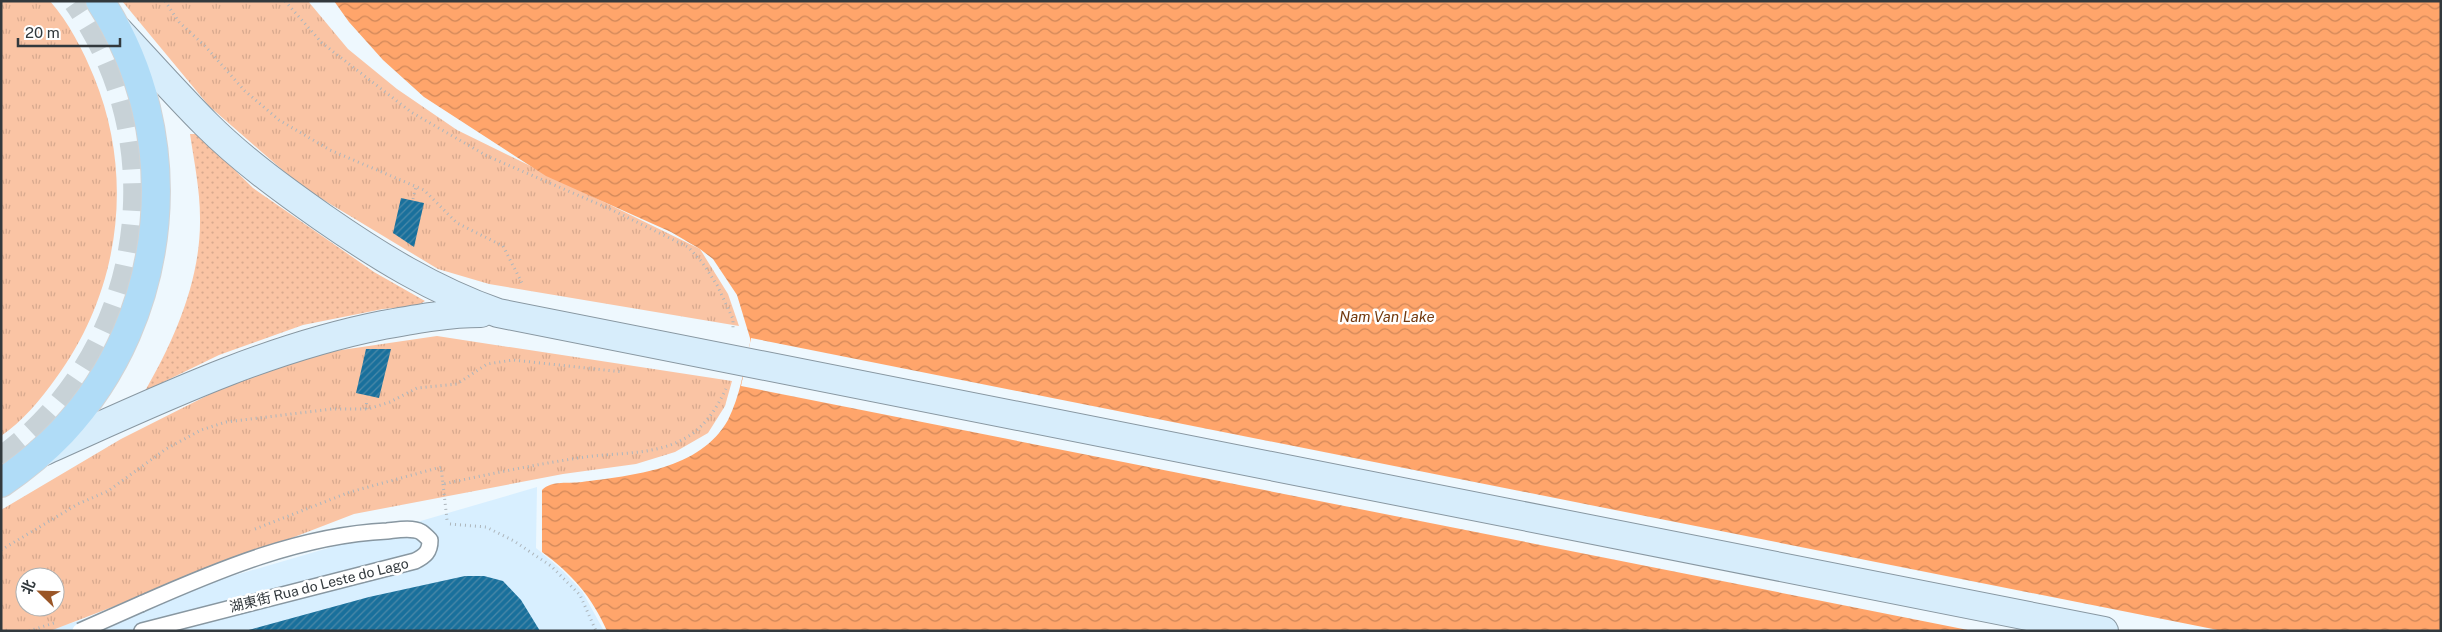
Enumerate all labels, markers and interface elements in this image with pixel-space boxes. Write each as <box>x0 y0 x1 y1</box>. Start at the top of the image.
scale bar <box>18 15 120 47</box>
text: 20 m <box>25 24 60 41</box>
water label: Nam Van Lake <box>1339 308 1435 325</box>
street label: 湖東街 Rua do Leste do Lago <box>228 555 410 615</box>
north arrow <box>15 567 65 617</box>
text: 北 <box>18 577 38 596</box>

